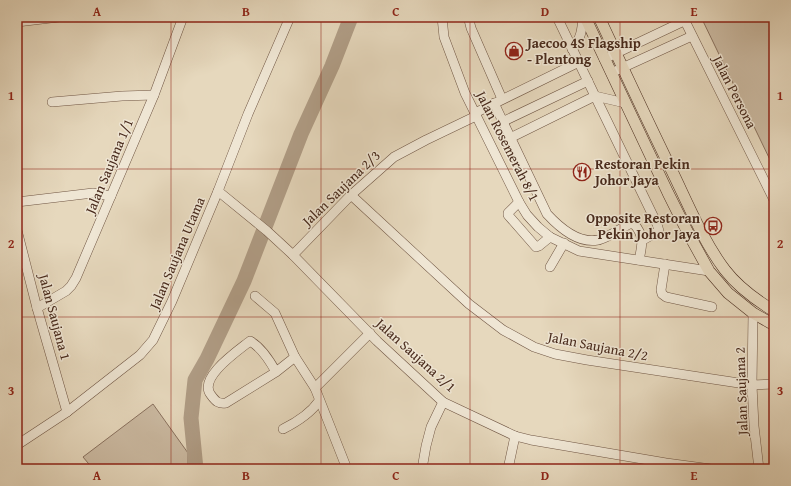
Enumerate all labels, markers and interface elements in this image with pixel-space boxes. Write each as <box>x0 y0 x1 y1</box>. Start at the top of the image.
text: A <box>93 2 102 21</box>
text: B <box>242 2 250 21</box>
text: C <box>392 2 400 21</box>
text: D <box>541 2 549 21</box>
text: E <box>691 2 698 21</box>
place label: Jaecoo 4S Flagship - Plentong <box>525 33 641 69</box>
shop icon: Jaecoo 4S Flagship - Plentong <box>504 41 524 61</box>
street label: Jalan Persona <box>707 50 762 132</box>
text: 1 <box>8 86 14 105</box>
street label: Jalan Rosemerah 8/1 <box>471 86 544 205</box>
text: 1 <box>777 86 783 105</box>
street label: Jalan Saujana 1/1 <box>79 115 138 218</box>
street label: Jalan Saujana 2/3 <box>296 146 384 232</box>
place label: Restoran Pekin Johor Jaya <box>593 154 690 190</box>
restaurant icon: Restoran Pekin Johor Jaya <box>572 162 592 182</box>
street label: Jalan Saujana Utama <box>144 193 210 314</box>
place label: Opposite Restoran Pekin Johor Jaya <box>586 208 701 244</box>
bus stop icon: Opposite Restoran Pekin Johor Jaya <box>703 216 723 236</box>
text: 2 <box>8 234 15 253</box>
text: 2 <box>777 234 784 253</box>
street label: Jalan Saujana 1 <box>33 270 76 362</box>
street label: Jalan Saujana 2/1 <box>370 312 460 396</box>
street label: Jalan Saujana 2/2 <box>544 326 650 366</box>
street label: Jalan Saujana 2 <box>729 347 753 437</box>
text: 3 <box>8 381 14 400</box>
text: 3 <box>777 381 783 400</box>
text: A <box>93 466 102 485</box>
text: B <box>242 466 250 485</box>
text: C <box>392 466 400 485</box>
text: D <box>541 466 549 485</box>
text: E <box>691 466 698 485</box>

